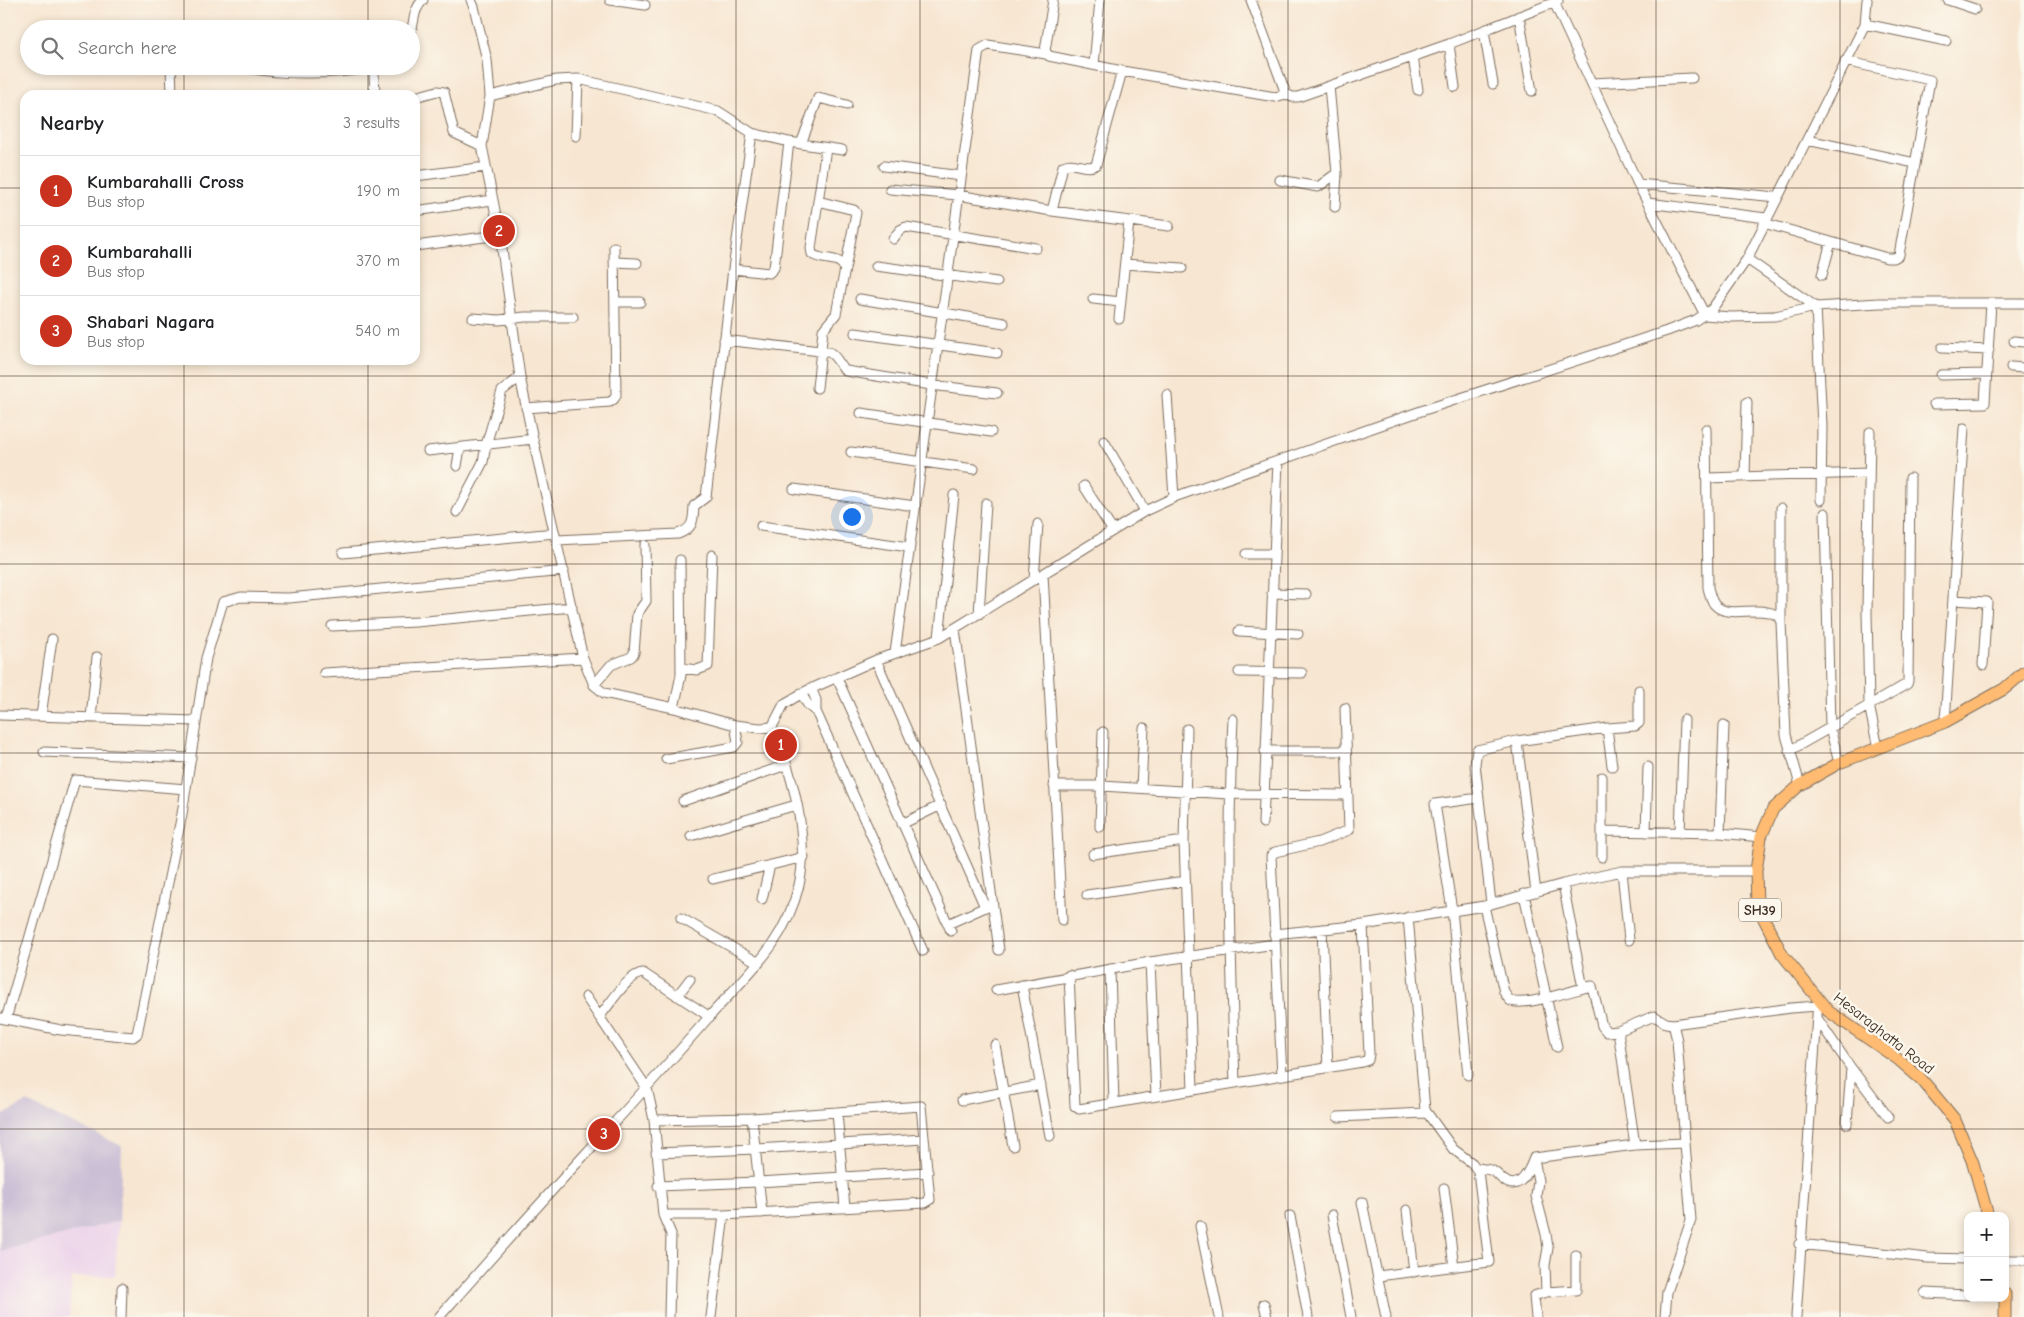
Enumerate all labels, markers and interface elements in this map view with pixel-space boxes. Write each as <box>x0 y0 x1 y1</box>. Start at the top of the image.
search box <box>20 20 420 75</box>
icon: search <box>38 34 66 62</box>
text: Search here <box>78 37 177 59</box>
text: Nearby <box>40 111 104 135</box>
text: 3 results <box>343 114 400 132</box>
text: Kumbarahalli Cross <box>87 171 244 193</box>
text: 1 <box>53 182 59 200</box>
text: 190 m <box>357 182 400 200</box>
text: Bus stop <box>87 193 145 211</box>
pin: 2 <box>483 212 515 250</box>
text: Kumbarahalli <box>87 241 192 263</box>
text: 2 <box>52 252 60 270</box>
text: 370 m <box>356 252 400 270</box>
text: Bus stop <box>87 263 145 281</box>
text: Shabari Nagara <box>87 311 215 333</box>
text: 3 <box>52 322 60 340</box>
text: 540 m <box>355 322 400 340</box>
text: Bus stop <box>87 333 145 351</box>
your location <box>839 504 865 530</box>
pin: 1 <box>765 726 797 764</box>
road number: SH39 <box>1739 898 1781 922</box>
street label: Hesaraghatta Road <box>1830 988 1938 1078</box>
pin: 3 <box>588 1115 620 1153</box>
map controls <box>1964 1212 2009 1302</box>
button: + <box>1964 1212 2009 1257</box>
button: − <box>1964 1257 2009 1302</box>

